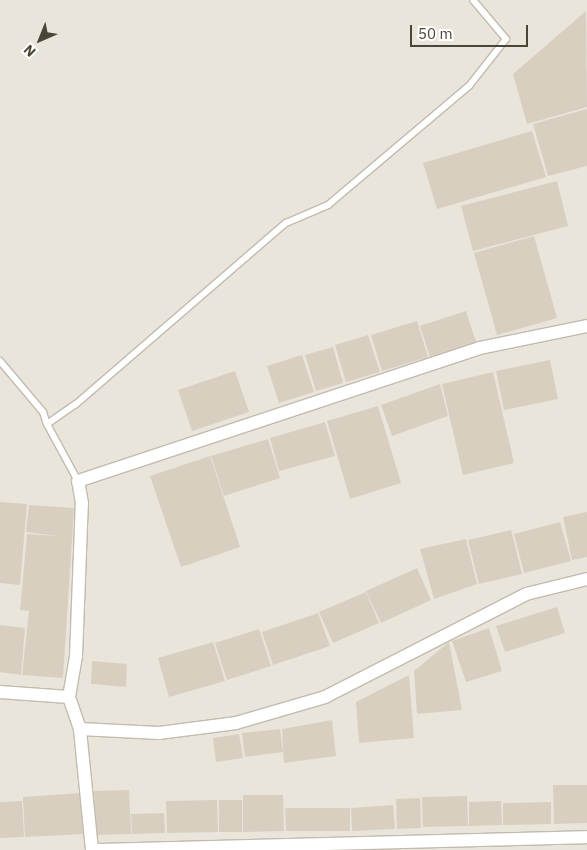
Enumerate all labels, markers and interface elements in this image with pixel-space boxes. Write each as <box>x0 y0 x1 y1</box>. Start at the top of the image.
north arrow <box>15 15 65 65</box>
scale bar <box>412 15 530 47</box>
text: 50 m <box>418 24 453 43</box>
text: N <box>20 41 39 61</box>

